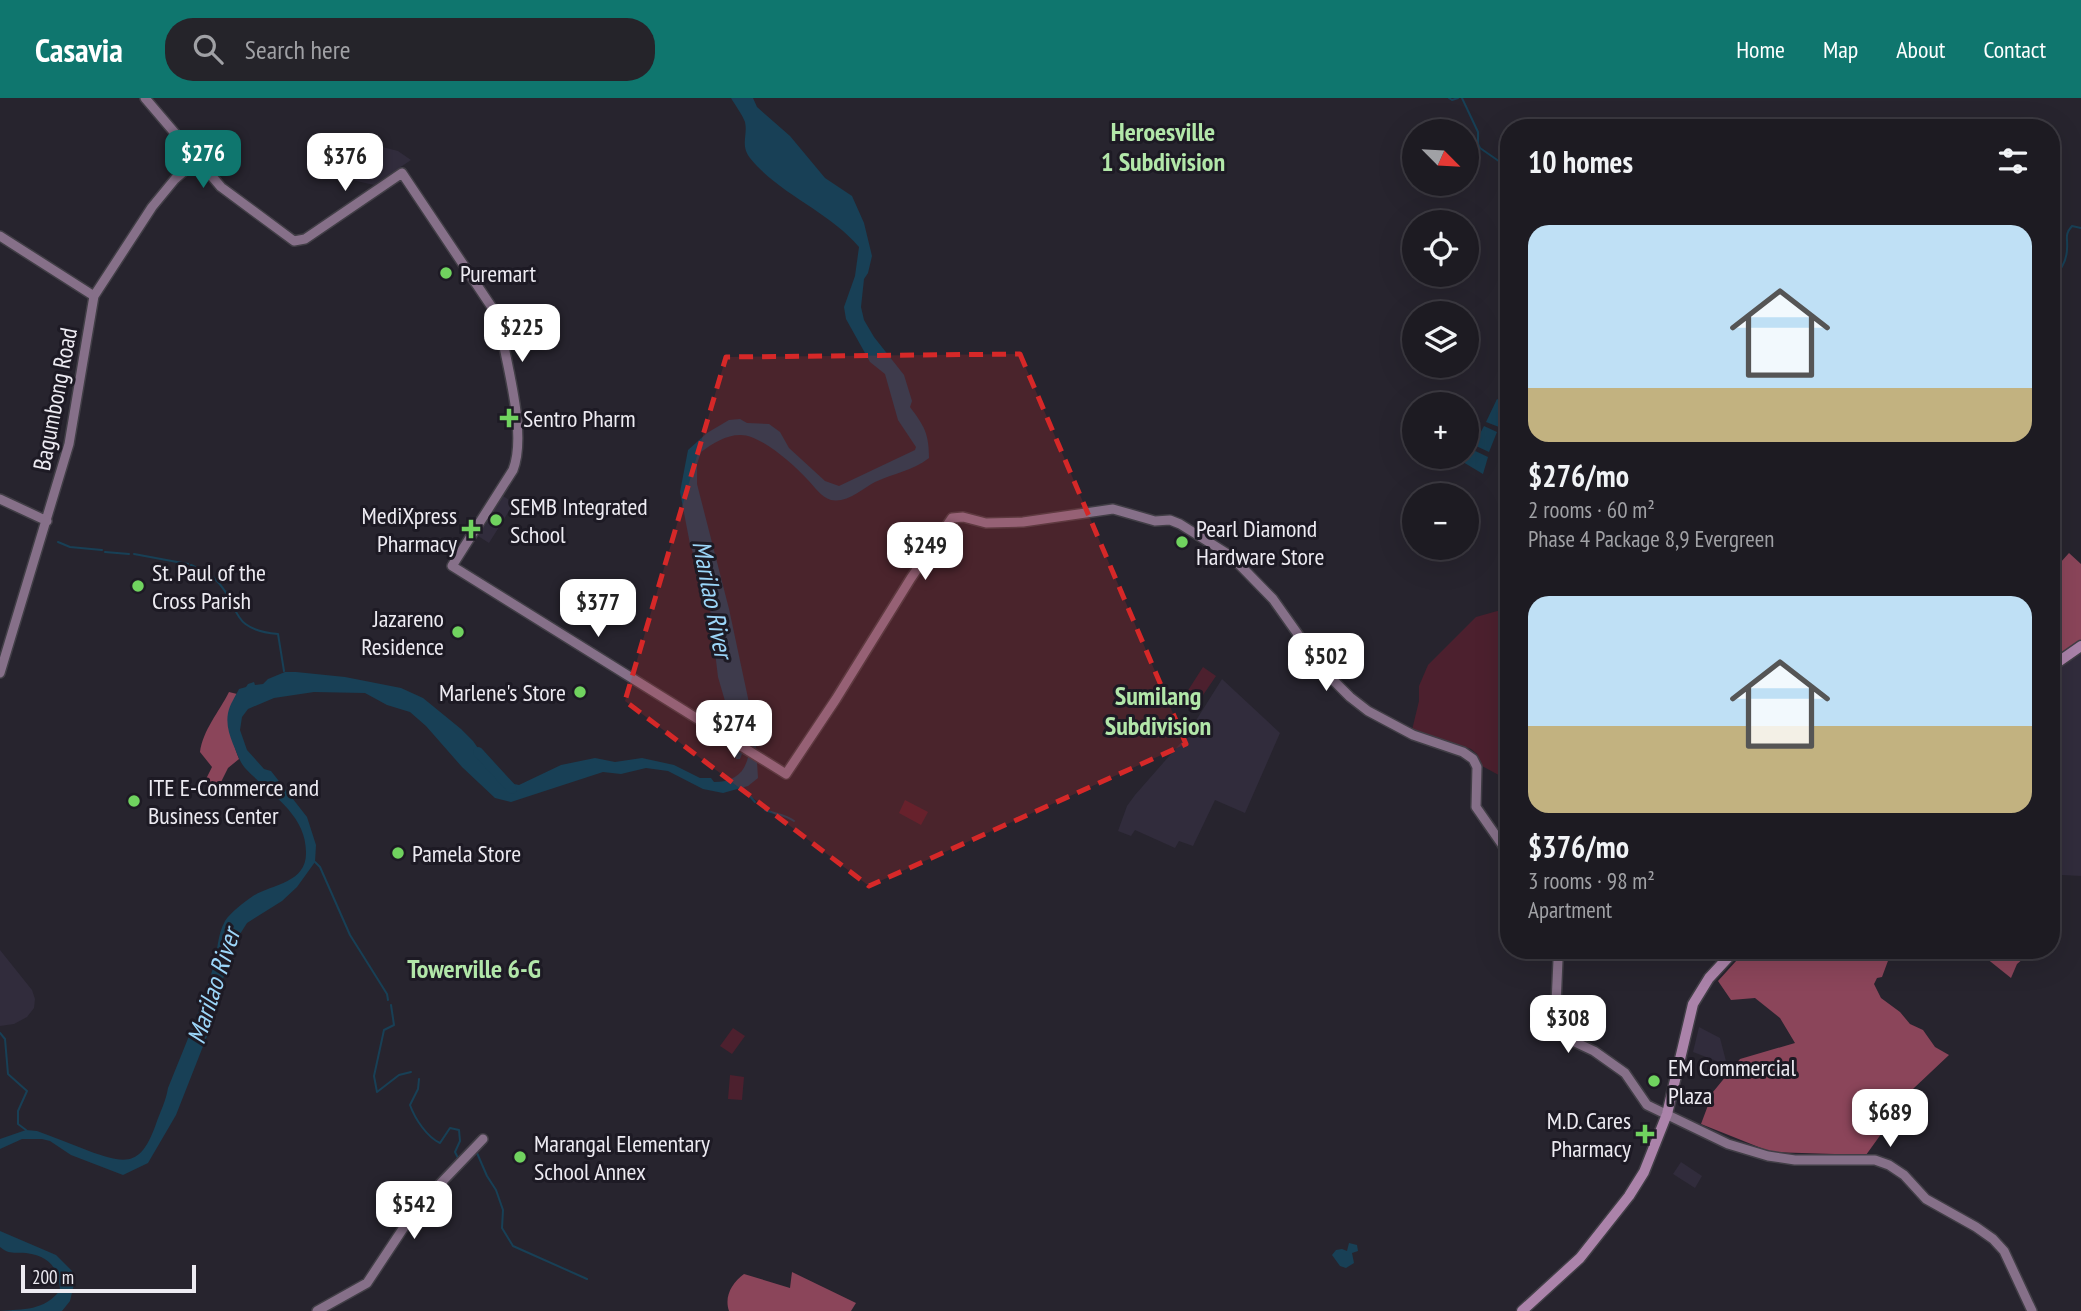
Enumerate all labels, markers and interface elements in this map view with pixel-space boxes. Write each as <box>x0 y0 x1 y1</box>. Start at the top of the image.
search box <box>165 18 655 81</box>
text: Casavia <box>35 28 123 71</box>
icon: search <box>189 30 227 68</box>
text: Search here <box>245 33 351 66</box>
text: Home <box>1736 34 1785 65</box>
text: Map <box>1823 34 1858 65</box>
text: About <box>1896 34 1945 65</box>
text: Contact <box>1983 34 2046 65</box>
district label: Heroesville 1 Subdivision <box>1101 115 1225 178</box>
north arrow <box>1402 119 1479 196</box>
map controls <box>1402 119 1479 560</box>
pin: $276 <box>162 130 244 190</box>
pin: $376 <box>304 134 386 193</box>
text: $276 <box>181 138 225 167</box>
text: $376 <box>323 141 367 170</box>
text: 10 homes <box>1528 142 1633 181</box>
icon: filters <box>1994 142 2032 180</box>
button: locate <box>1402 210 1479 287</box>
place label: Puremart <box>460 258 536 289</box>
marker: Puremart <box>438 265 454 281</box>
icon: home <box>1717 270 1843 396</box>
button: layers <box>1402 301 1479 378</box>
pin: $225 <box>481 304 563 364</box>
text: $225 <box>500 312 544 341</box>
street label: Bagumbong Road <box>26 325 84 473</box>
button: + <box>1402 392 1479 469</box>
place label: Sentro Pharm <box>523 403 636 434</box>
marker: Sentro Pharm <box>501 410 517 426</box>
text: $276/mo <box>1528 456 1629 495</box>
button: − <box>1402 483 1479 560</box>
place label: SEMB Integrated School <box>510 491 648 550</box>
text: 2 rooms · 60 m² <box>1528 495 1655 524</box>
place label: MediXpress Pharmacy <box>362 500 457 559</box>
marker: SEMB Integrated School <box>488 512 504 528</box>
place label: Pearl Diamond Hardware Store <box>1196 513 1324 572</box>
marker: MediXpress Pharmacy <box>463 521 479 537</box>
pin: $249 <box>884 522 966 582</box>
text: Phase 4 Package 8,9 Evergreen <box>1528 524 1774 553</box>
text: $249 <box>903 530 947 559</box>
marker: Pearl Diamond Hardware Store <box>1174 534 1190 550</box>
water label: Marilao River <box>685 537 741 664</box>
place label: St. Paul of the Cross Parish <box>152 557 266 616</box>
marker: St. Paul of the Cross Parish <box>130 578 146 594</box>
pin: $377 <box>557 580 639 639</box>
text: $377 <box>576 587 620 616</box>
place label: Jazareno Residence <box>361 603 444 662</box>
marker: Jazareno Residence <box>450 624 466 640</box>
pin: $502 <box>1285 634 1367 693</box>
text: $502 <box>1304 641 1348 670</box>
icon: home <box>1717 641 1843 767</box>
place label: Marlene's Store <box>439 677 566 708</box>
district label: Sumilang Subdivision <box>1105 679 1211 742</box>
marker: Marlene's Store <box>572 684 588 700</box>
pin: $274 <box>693 700 775 760</box>
text: $274 <box>712 708 756 737</box>
place label: ITE E-Commerce and Business Center <box>148 772 319 831</box>
marker: ITE E-Commerce and Business Center <box>126 793 142 809</box>
text: $376/mo <box>1528 827 1629 866</box>
place label: Pamela Store <box>412 838 521 869</box>
marker: Pamela Store <box>390 845 406 861</box>
text: 3 rooms · 98 m² <box>1528 866 1655 895</box>
text: Apartment <box>1528 895 1612 924</box>
water label: Marilao River <box>179 921 248 1048</box>
district label: Towerville 6-G <box>407 952 541 985</box>
pin: $308 <box>1527 996 1609 1055</box>
text: $308 <box>1546 1003 1590 1032</box>
place label: EM Commercial Plaza <box>1668 1052 1796 1111</box>
marker: EM Commercial Plaza <box>1646 1073 1662 1089</box>
pin: $689 <box>1849 1090 1931 1149</box>
text: $689 <box>1868 1097 1912 1126</box>
place label: M.D. Cares Pharmacy <box>1547 1105 1631 1164</box>
marker: M.D. Cares Pharmacy <box>1637 1126 1653 1142</box>
place label: Marangal Elementary School Annex <box>534 1128 710 1187</box>
marker: Marangal Elementary School Annex <box>512 1149 528 1165</box>
pin: $542 <box>373 1182 455 1241</box>
text: $542 <box>392 1189 436 1218</box>
scale bar <box>21 1262 196 1294</box>
text: 200 m <box>32 1265 74 1289</box>

